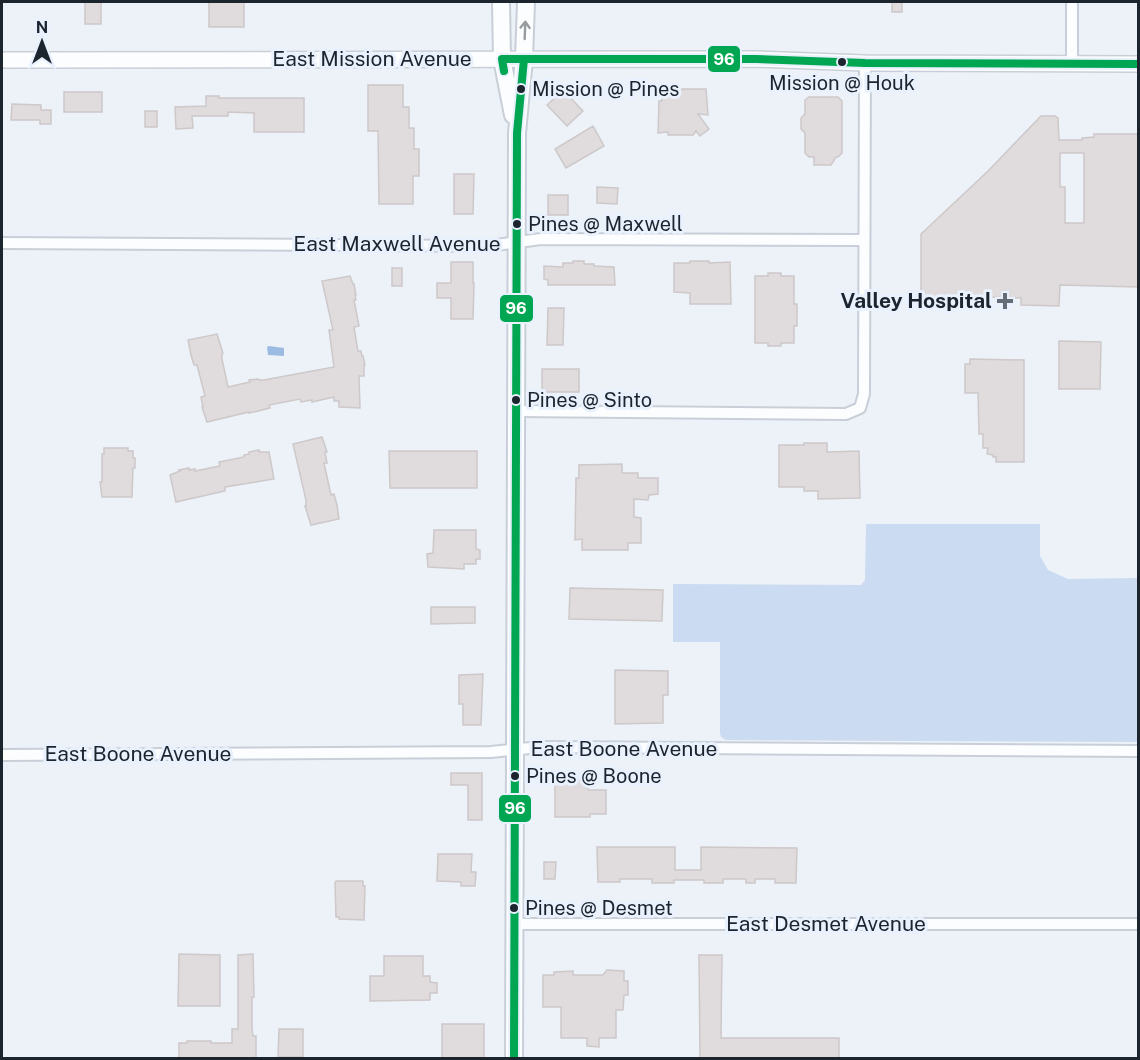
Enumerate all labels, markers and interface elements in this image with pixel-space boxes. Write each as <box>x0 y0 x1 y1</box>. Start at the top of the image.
north arrow <box>12 12 72 72</box>
text: N <box>36 18 48 37</box>
one-way arrow <box>519 21 531 41</box>
line badge: 96 <box>707 45 741 73</box>
street label: East Mission Avenue <box>272 46 472 71</box>
text: 96 <box>713 50 735 69</box>
marker: Mission @ Houk <box>836 56 848 68</box>
place label: Mission @ Houk <box>769 71 915 95</box>
place label: Mission @ Pines <box>532 77 679 101</box>
marker: Mission @ Pines <box>515 83 527 95</box>
place label: Pines @ Maxwell <box>528 212 683 236</box>
marker: Pines @ Maxwell <box>511 218 523 230</box>
street label: East Maxwell Avenue <box>293 231 501 256</box>
place label: Valley Hospital <box>840 288 992 313</box>
marker: Valley Hospital <box>996 292 1014 310</box>
line badge: 96 <box>499 294 534 323</box>
text: 96 <box>505 299 527 318</box>
place label: Pines @ Sinto <box>527 388 652 412</box>
marker: Pines @ Sinto <box>510 394 522 406</box>
street label: East Boone Avenue <box>530 736 718 761</box>
street label: East Boone Avenue <box>44 741 232 766</box>
place label: Pines @ Boone <box>526 764 662 788</box>
marker: Pines @ Boone <box>509 770 521 782</box>
line badge: 96 <box>498 794 532 823</box>
text: 96 <box>504 799 526 818</box>
place label: Pines @ Desmet <box>525 896 673 920</box>
marker: Pines @ Desmet <box>508 902 520 914</box>
street label: East Desmet Avenue <box>726 911 926 936</box>

